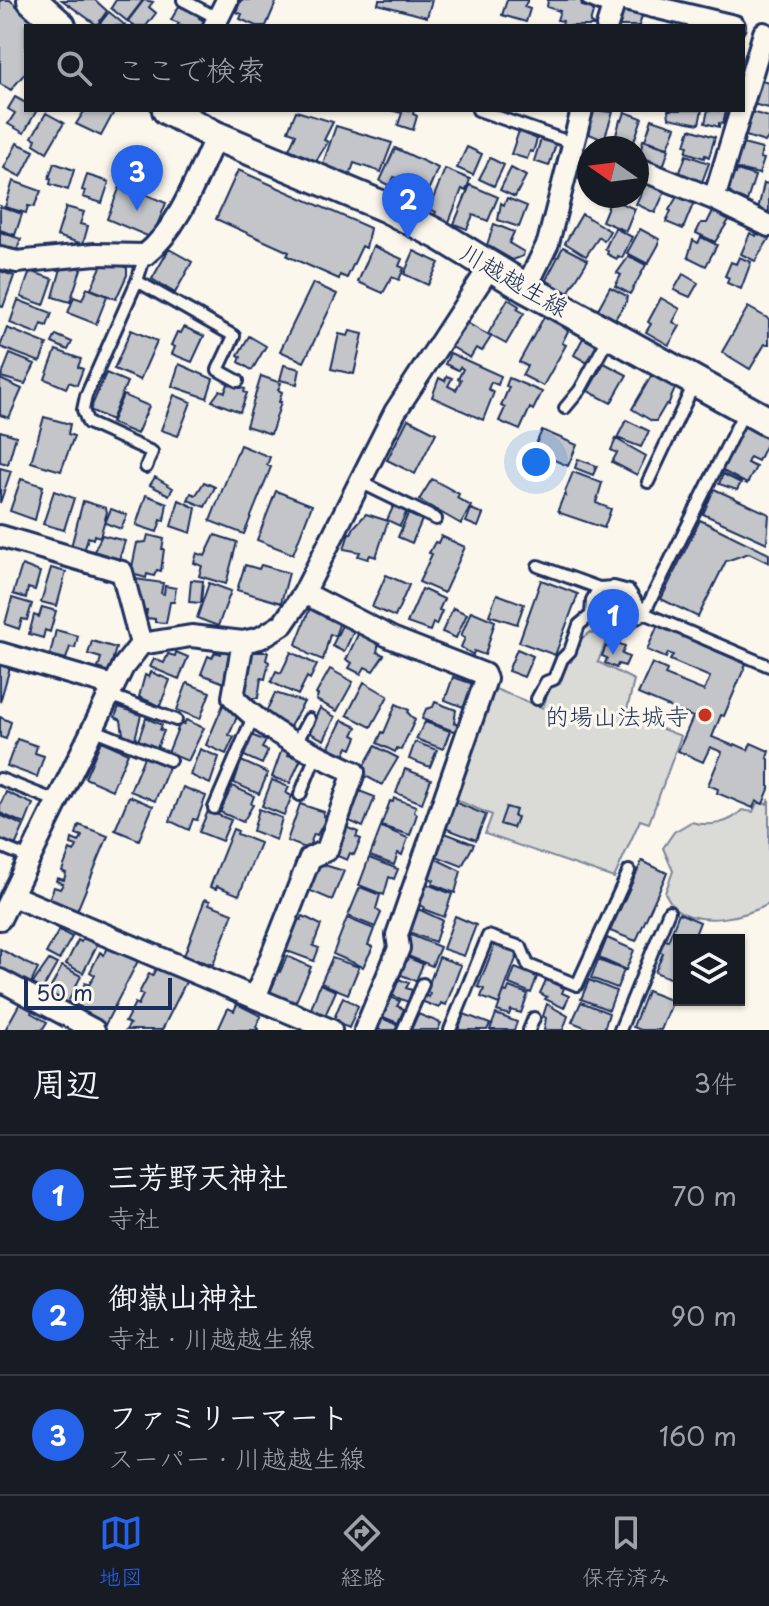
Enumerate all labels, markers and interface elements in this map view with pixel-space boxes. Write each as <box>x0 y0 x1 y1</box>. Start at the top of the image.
search box <box>24 24 745 112</box>
icon: search <box>52 46 96 90</box>
text: ここで検索 <box>116 46 266 91</box>
north arrow <box>577 136 649 208</box>
pin: 3 <box>111 145 163 211</box>
pin: 2 <box>382 173 434 239</box>
street label: 川越越生線 <box>454 233 576 325</box>
your location <box>516 442 556 482</box>
pin: 1 <box>587 589 639 655</box>
place label: 的場山法城寺 <box>545 697 689 733</box>
marker: 的場山法城寺 <box>696 706 714 724</box>
map controls <box>673 934 745 1006</box>
button: layers <box>673 934 745 1006</box>
scale bar <box>24 974 172 1010</box>
text: 50 m <box>36 975 93 1008</box>
text: 周辺 <box>32 1056 100 1108</box>
text: 3件 <box>694 1063 737 1102</box>
text: 三芳野天神社 <box>108 1153 288 1198</box>
text: 1 <box>52 1176 64 1215</box>
text: 70 m <box>672 1176 737 1215</box>
text: 寺社 <box>108 1198 160 1237</box>
text: 御嶽山神社 <box>108 1273 258 1318</box>
text: 2 <box>49 1296 67 1335</box>
text: 90 m <box>670 1296 737 1335</box>
text: 寺社 · 川越越生線 <box>108 1318 314 1357</box>
text: ファミリーマート <box>108 1393 349 1438</box>
text: 3 <box>49 1416 67 1455</box>
text: 160 m <box>659 1416 737 1455</box>
text: スーパー · 川越越生線 <box>108 1438 365 1477</box>
tab: 地図 <box>99 1511 143 1592</box>
tab: 経路 <box>340 1511 384 1592</box>
tab: 保存済み <box>582 1511 670 1592</box>

